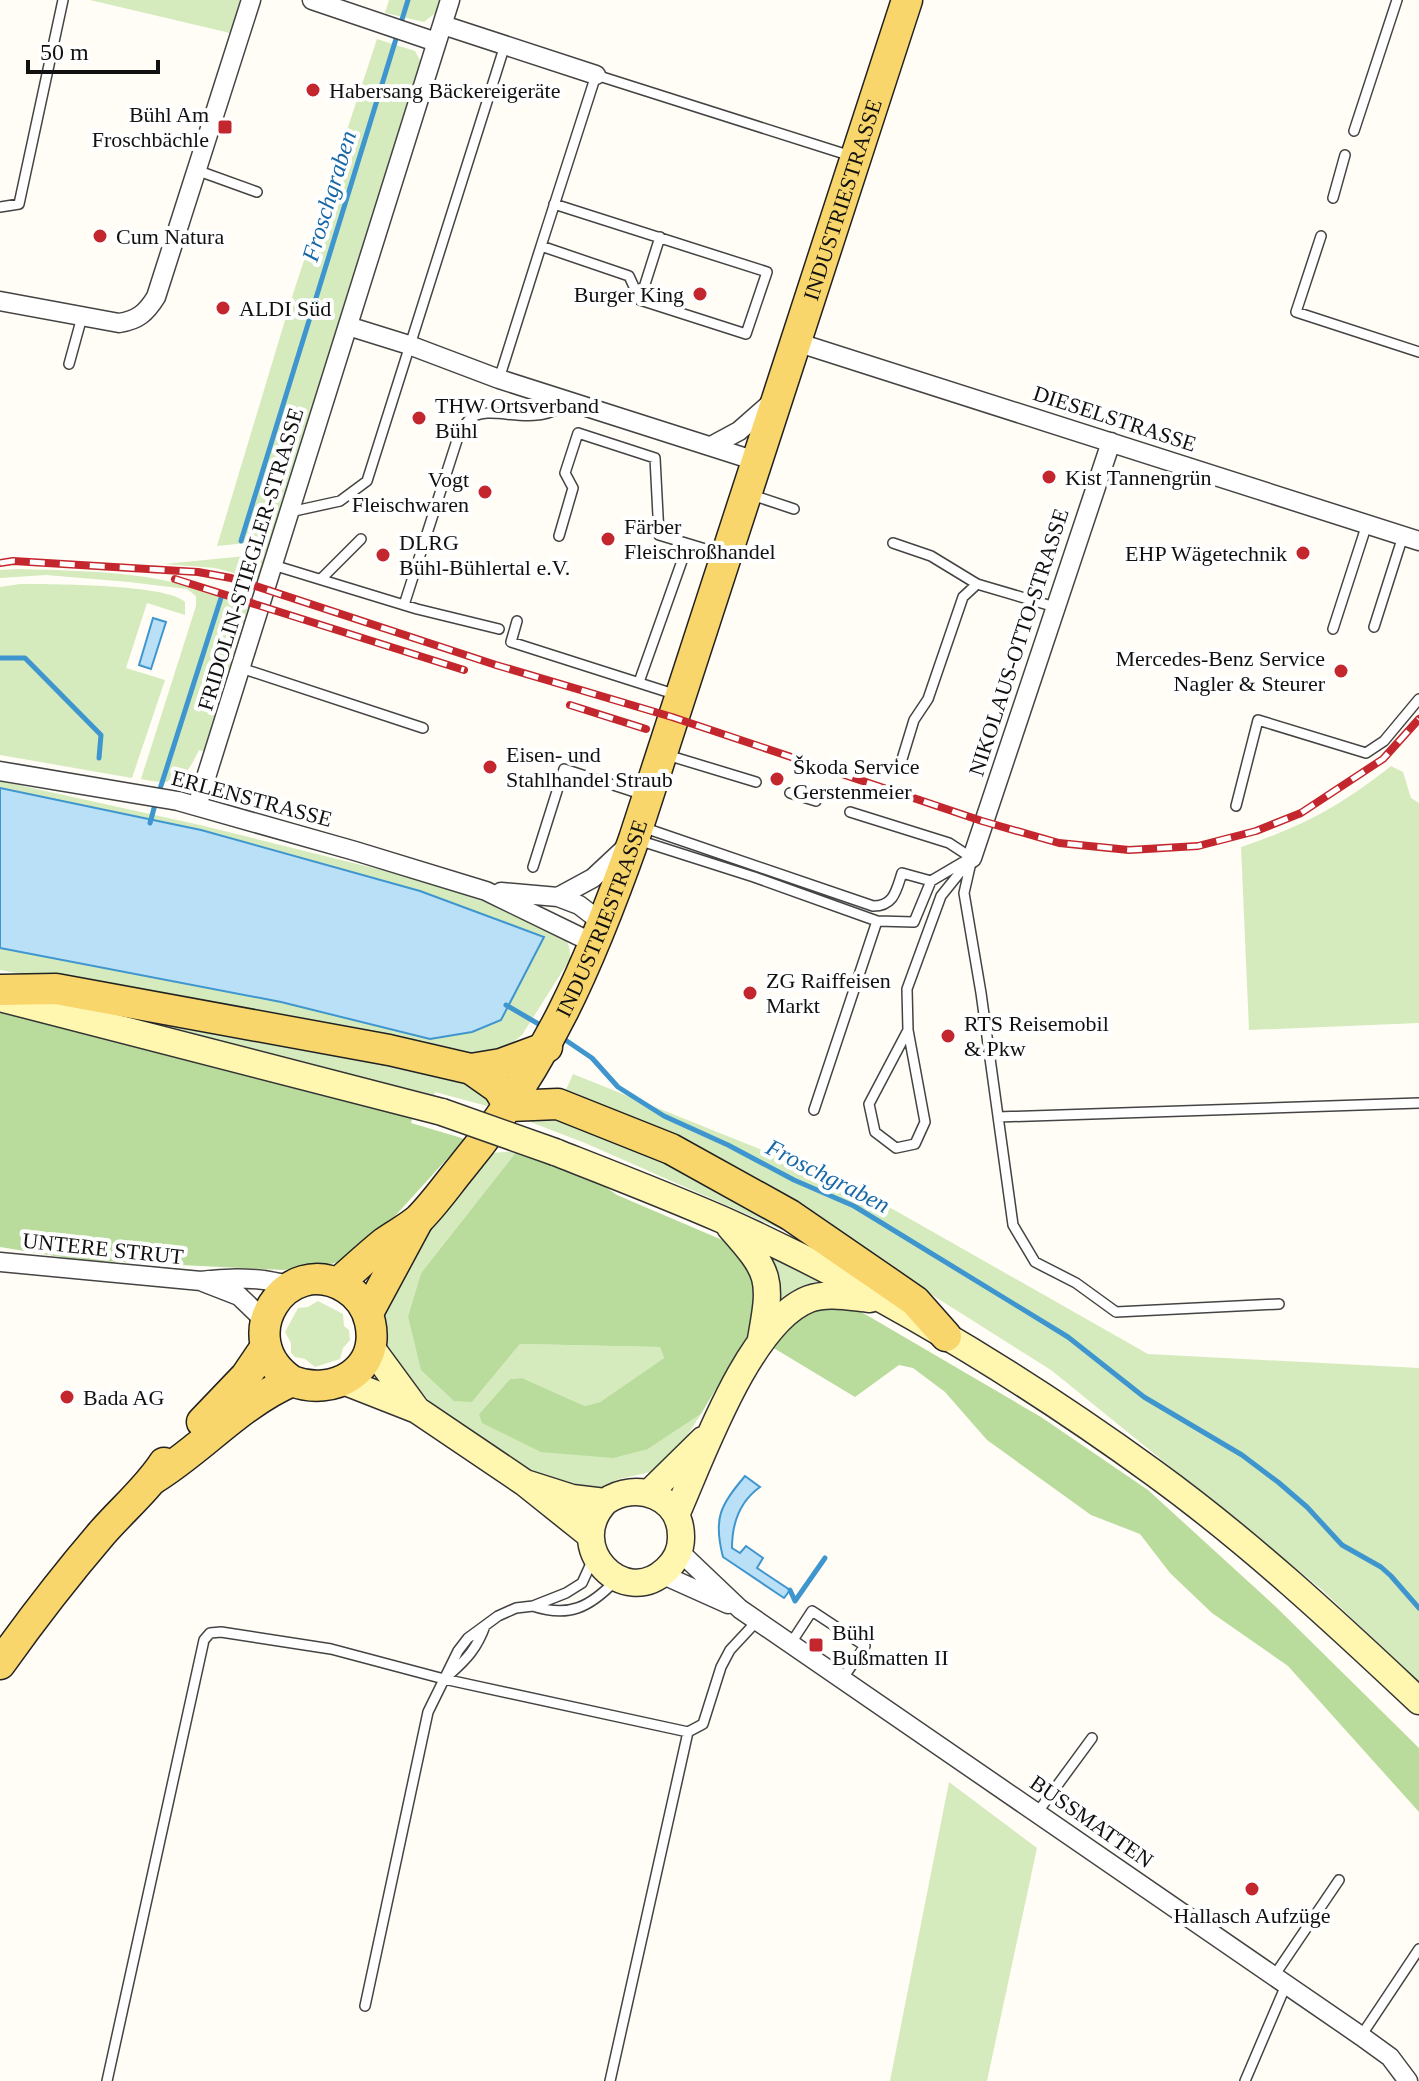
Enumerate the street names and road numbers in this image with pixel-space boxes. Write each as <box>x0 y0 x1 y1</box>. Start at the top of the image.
street label: INDUSTRIESTRASSE <box>798 96 887 303</box>
street label: DIESELSTRASSE <box>1030 380 1200 457</box>
street label: FRIDOLIN-STIEGLER-STRASSE <box>192 405 309 714</box>
street label: NIKOLAUS-OTTO-STRASSE <box>963 505 1074 779</box>
street label: ERLENSTRASSE <box>169 765 335 832</box>
street label: INDUSTRIESTRASSE <box>551 816 652 1021</box>
street label: UNTERE STRUT <box>21 1228 185 1269</box>
street label: BUSSMATTEN <box>1025 1770 1158 1873</box>

